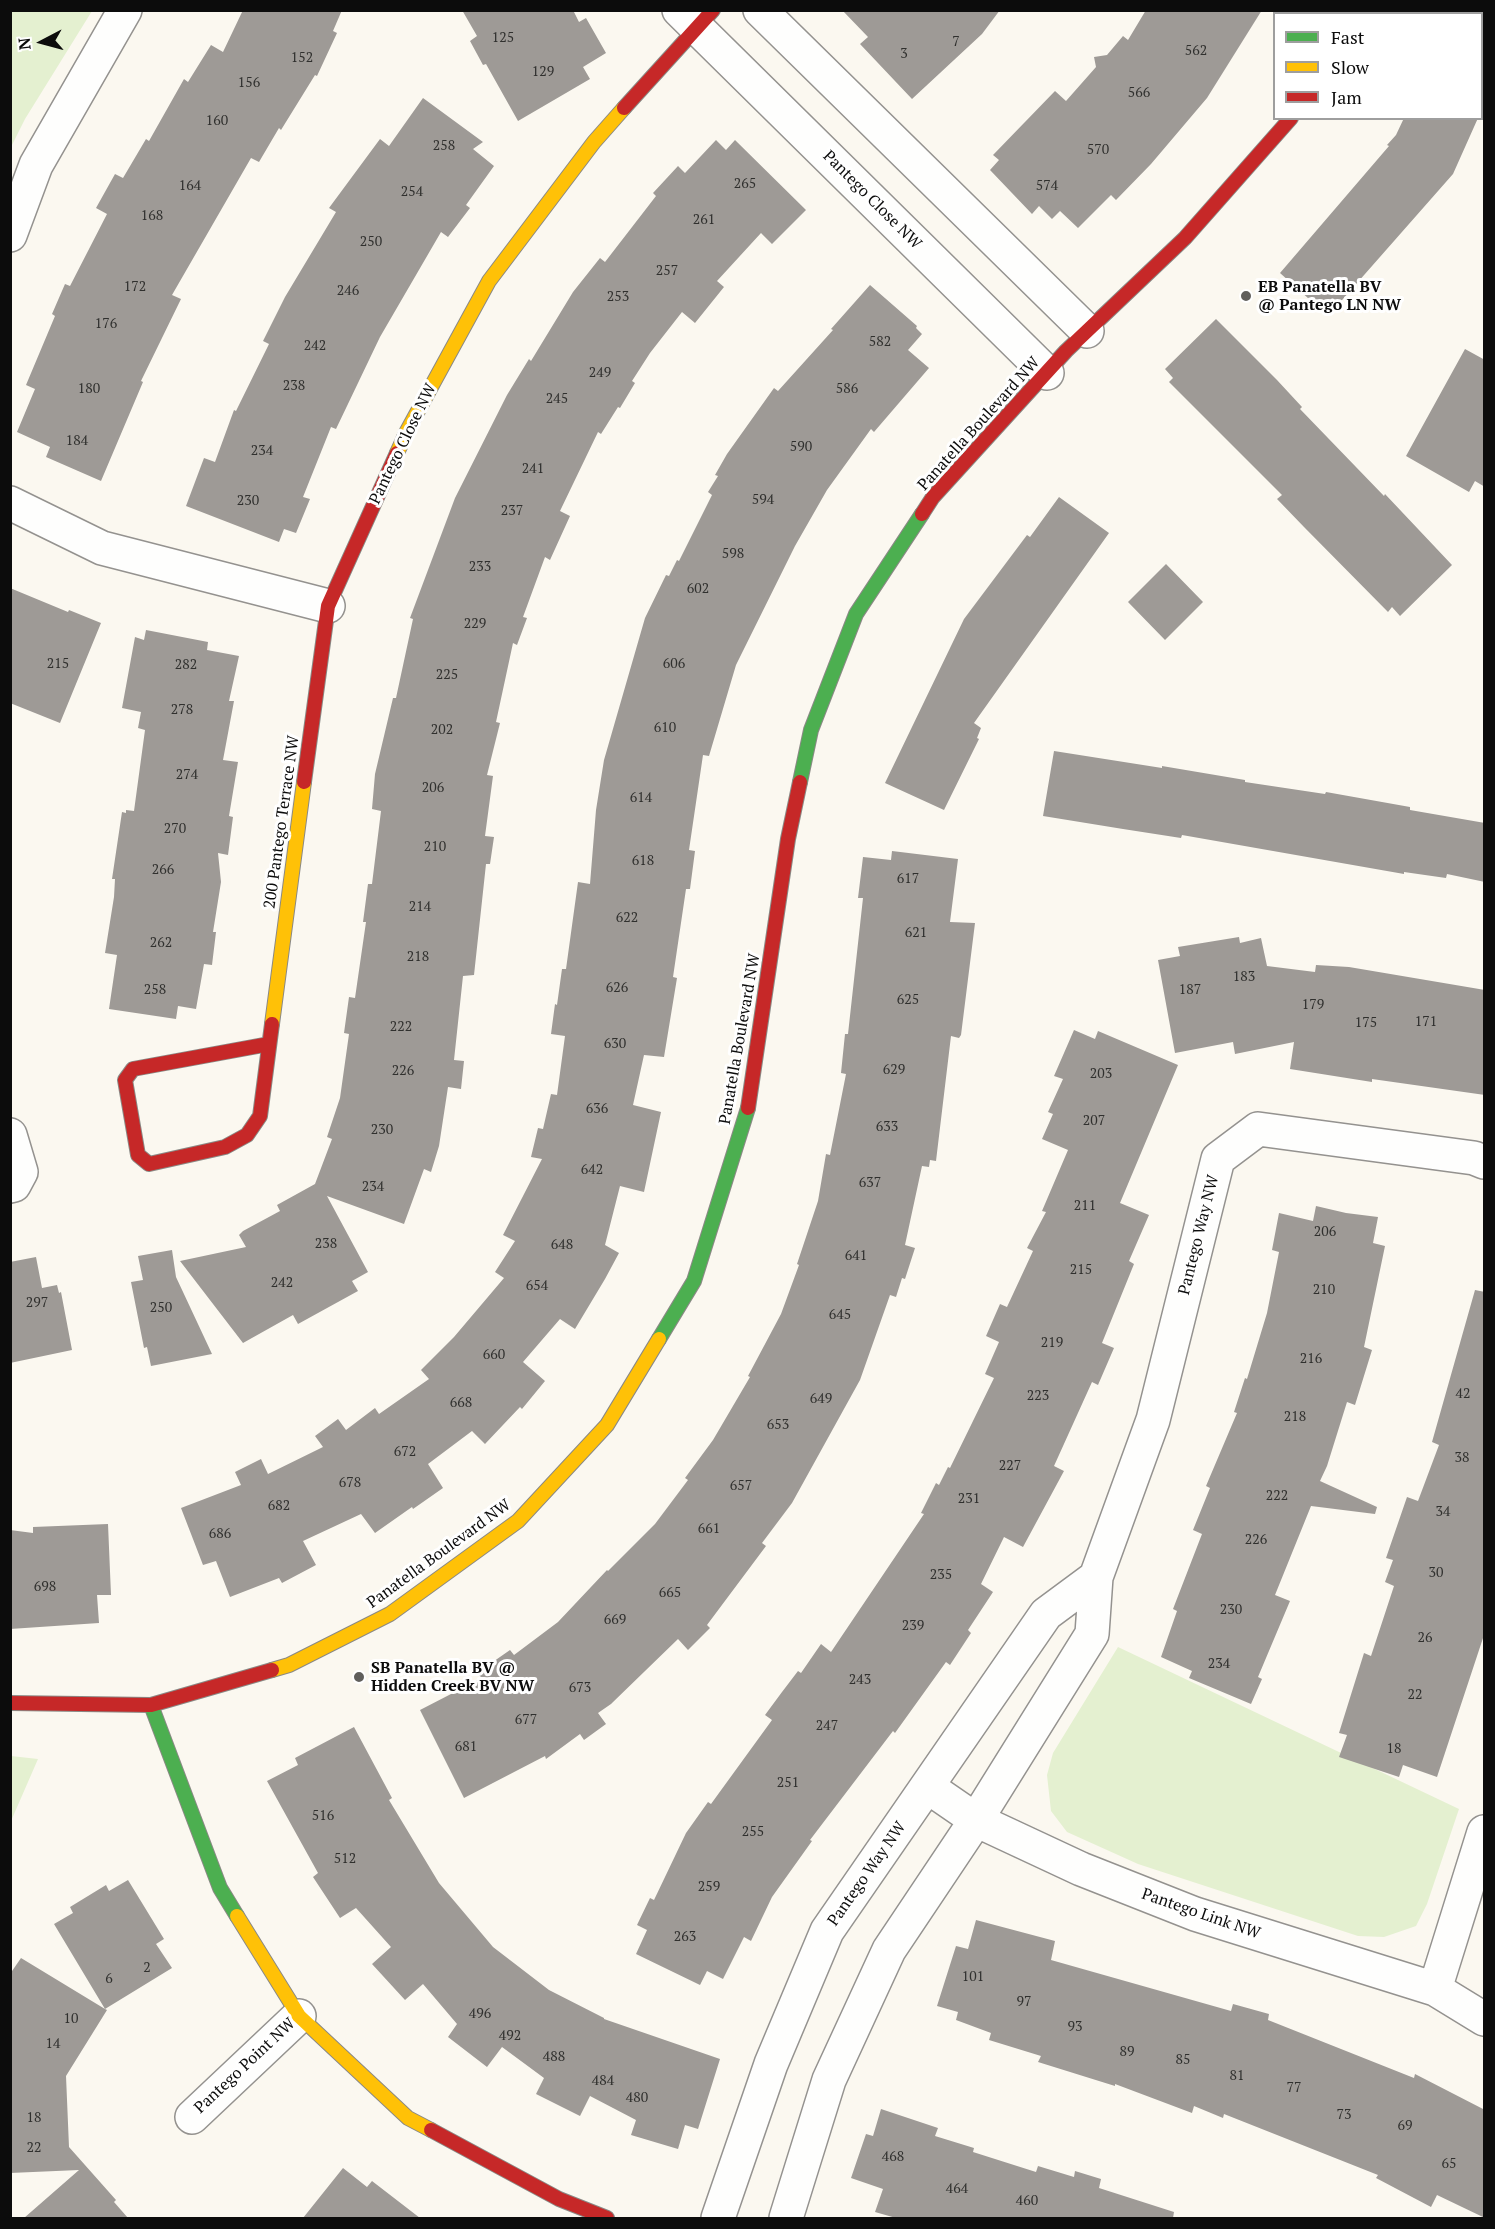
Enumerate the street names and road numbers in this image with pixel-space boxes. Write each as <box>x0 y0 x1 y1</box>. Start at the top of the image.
street label: Pantego Close NW <box>819 147 925 253</box>
street label: Panatella Boulevard NW <box>914 353 1044 495</box>
street label: Pantego Close NW <box>365 381 441 507</box>
street label: 200 Pantego Terrace NW <box>260 734 304 910</box>
street label: Panatella Boulevard NW <box>716 952 764 1126</box>
street label: Pantego Way NW <box>1175 1173 1223 1297</box>
street label: Panatella Boulevard NW <box>363 1495 515 1613</box>
street label: Pantego Way NW <box>824 1818 910 1930</box>
street label: Pantego Link NW <box>1139 1885 1263 1943</box>
street label: Pantego Point NW <box>191 2014 299 2118</box>

